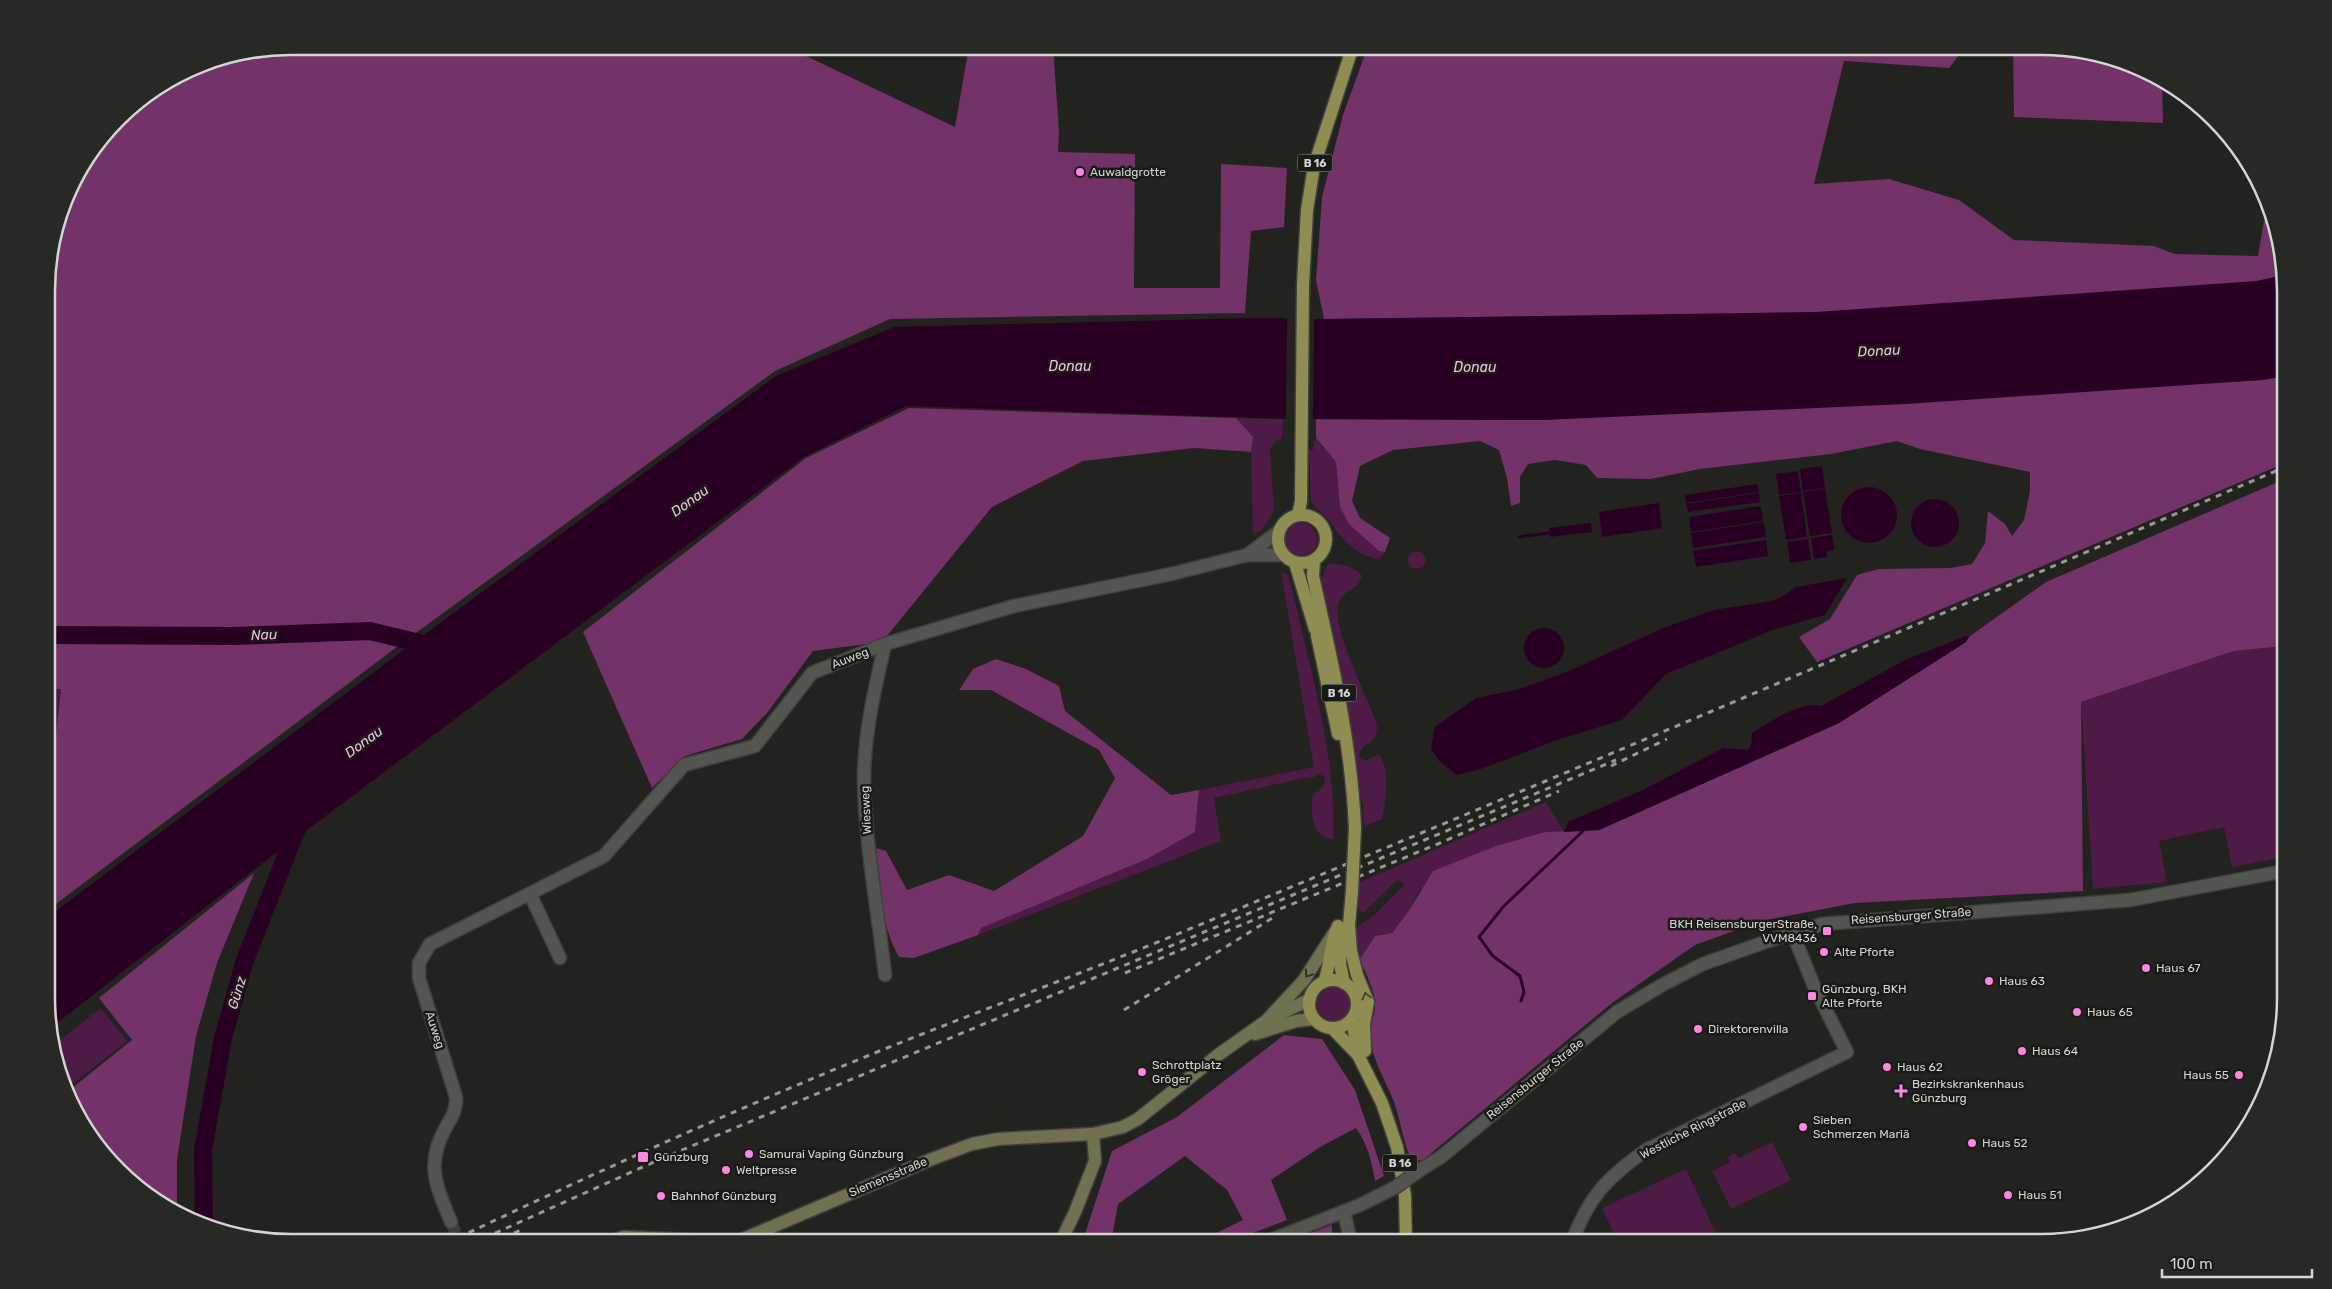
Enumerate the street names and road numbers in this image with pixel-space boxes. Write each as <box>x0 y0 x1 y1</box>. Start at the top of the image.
road number: B 16 <box>1298 154 1332 172</box>
street label: Auweg <box>830 645 870 671</box>
road number: B 16 <box>1322 684 1356 701</box>
street label: Wiesweg <box>858 785 874 835</box>
street label: Reisensburger Straße <box>1850 905 1972 927</box>
street label: Auweg <box>422 1010 448 1050</box>
street label: Reisensburger Straße <box>1484 1035 1586 1122</box>
street label: Westliche Ringstraße <box>1638 1096 1749 1162</box>
street label: Siemensstraße <box>847 1154 929 1200</box>
road number: B 16 <box>1382 1154 1418 1172</box>

